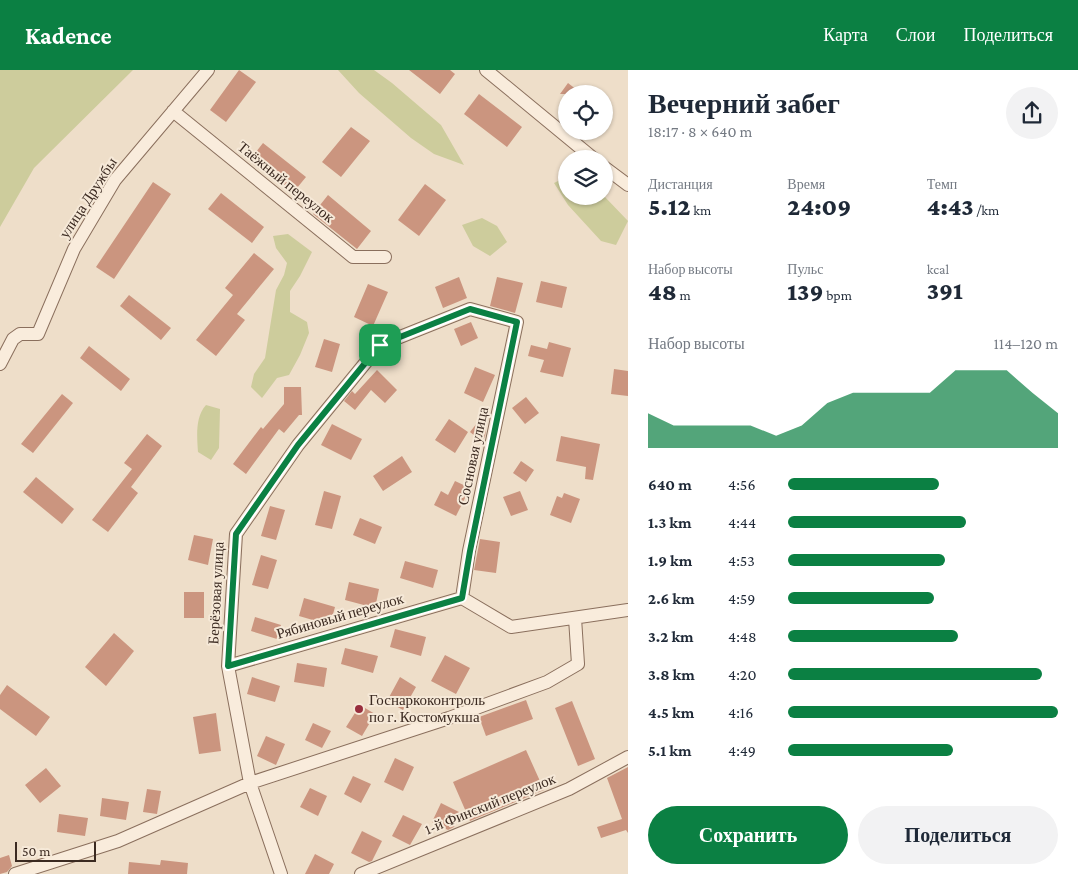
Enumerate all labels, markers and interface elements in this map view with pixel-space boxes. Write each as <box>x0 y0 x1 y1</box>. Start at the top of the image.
text: Kadence <box>25 22 112 49</box>
text: Карта <box>823 25 868 45</box>
text: Слои <box>896 25 935 45</box>
text: Поделиться <box>963 25 1053 45</box>
map controls <box>558 85 613 205</box>
button: locate <box>558 85 613 140</box>
button: share <box>1006 87 1058 139</box>
text: Вечерний забег <box>648 88 840 119</box>
text: 18:17 · 8 × 640 m <box>648 123 752 140</box>
street label: Таёжный переулок <box>235 138 338 226</box>
button: layers <box>558 150 613 205</box>
street label: улица Дружбы <box>56 155 120 241</box>
text: Дистанция <box>648 176 713 192</box>
text: Время <box>787 176 825 192</box>
text: Темп <box>927 176 957 192</box>
text: 5.12 <box>648 193 691 220</box>
text: 24:09 <box>787 193 851 220</box>
text: 4:43 <box>927 193 974 220</box>
text: km <box>691 202 711 218</box>
text: /km <box>974 202 999 218</box>
text: Набор высоты <box>648 261 733 277</box>
text: Пульс <box>787 261 823 277</box>
text: kcal <box>927 261 949 277</box>
text: 391 <box>927 277 963 304</box>
text: 48 <box>648 278 677 305</box>
text: 139 <box>787 278 824 305</box>
text: m <box>677 287 691 303</box>
text: bpm <box>824 287 852 303</box>
pin <box>359 324 401 366</box>
icon: arrive <box>366 331 394 359</box>
text: Набор высоты <box>648 335 745 352</box>
text: 114–120 m <box>994 335 1058 352</box>
street label: Сосновая улица <box>455 405 491 507</box>
text: 640 m <box>648 476 692 493</box>
text: 4:56 <box>728 476 756 493</box>
text: 1.3 km <box>648 514 692 531</box>
text: 4:44 <box>728 514 756 531</box>
street label: Берёзовая улица <box>205 541 227 645</box>
text: 1.9 km <box>648 552 692 569</box>
text: 4:53 <box>728 552 755 569</box>
street label: Рябиновый переулок <box>275 590 406 642</box>
text: 2.6 km <box>648 590 695 607</box>
text: 4:59 <box>728 590 755 607</box>
text: 3.2 km <box>648 628 694 645</box>
text: 4:48 <box>728 628 757 645</box>
text: 3.8 km <box>648 666 695 683</box>
text: 4:20 <box>728 666 757 683</box>
place label: Госнаркоконтроль по г. Костомукша <box>369 692 485 725</box>
marker: Госнаркоконтроль по г. Костомукша <box>353 703 365 715</box>
text: 4.5 km <box>648 704 694 721</box>
text: 4:16 <box>728 704 753 721</box>
text: 5.1 km <box>648 742 692 759</box>
text: 4:49 <box>728 742 756 759</box>
street label: 1-й Финский переулок <box>422 770 558 838</box>
button: Сохранить <box>648 806 848 864</box>
button: Поделиться <box>858 806 1058 864</box>
scale bar <box>15 839 96 862</box>
text: 50 m <box>22 843 50 859</box>

